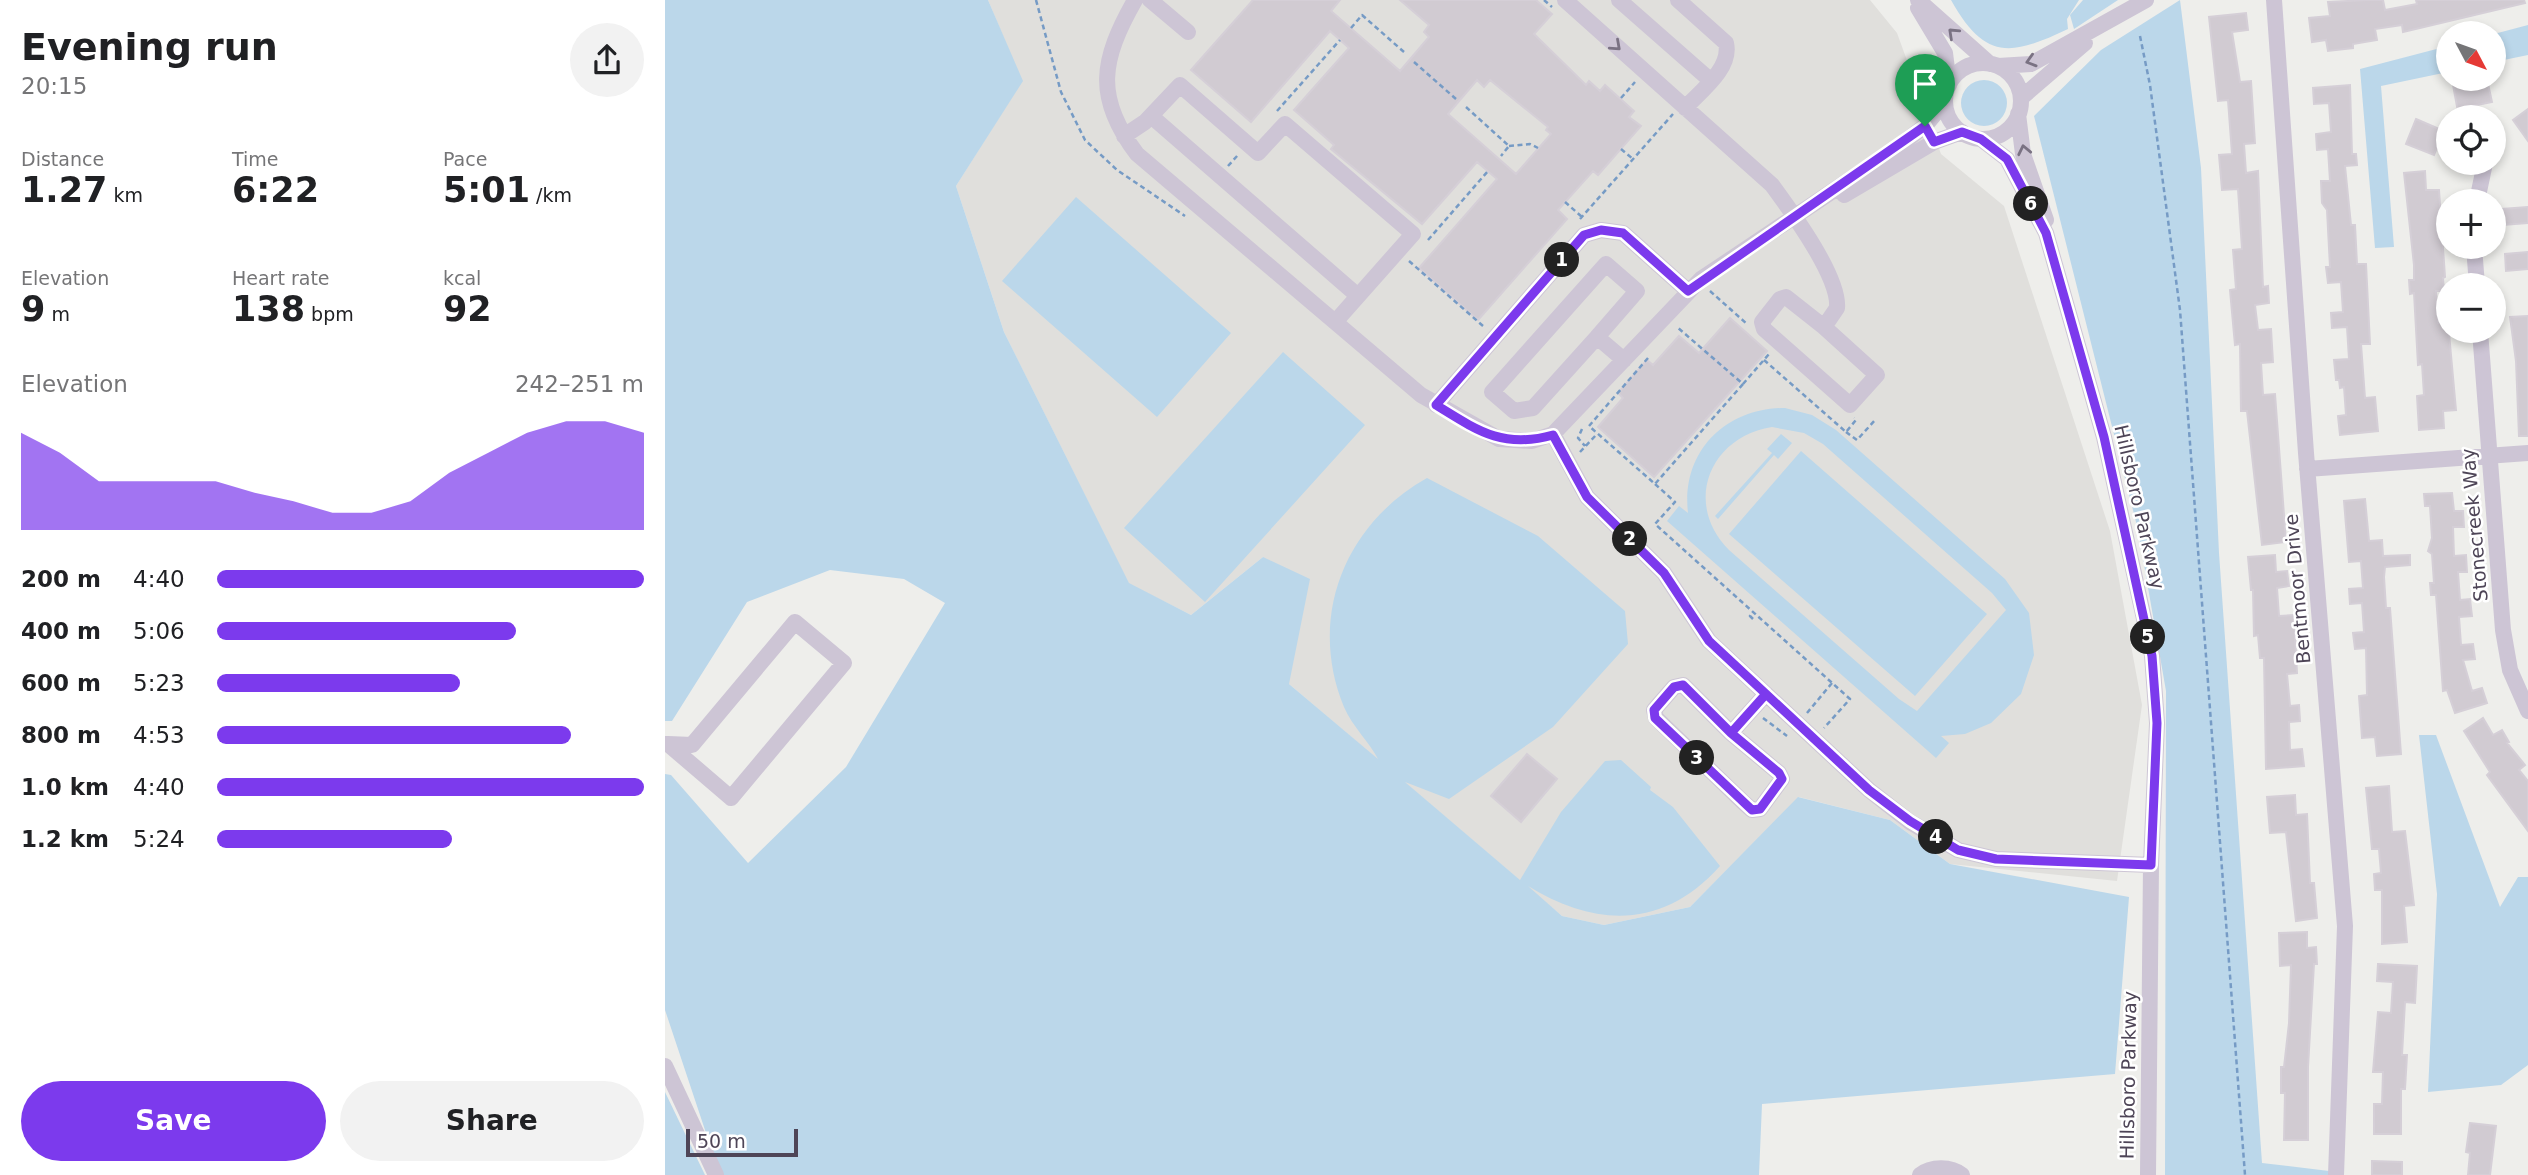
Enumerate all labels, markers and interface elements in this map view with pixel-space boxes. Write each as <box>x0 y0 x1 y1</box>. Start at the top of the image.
north arrow <box>2436 21 2506 91</box>
map controls <box>2436 21 2506 343</box>
button: share <box>570 23 644 97</box>
text: Evening run <box>21 25 278 69</box>
one-way arrow <box>1948 29 1961 42</box>
one-way arrow <box>1608 37 1621 50</box>
one-way arrow <box>2026 53 2038 68</box>
pin <box>1895 54 1955 126</box>
icon: arrive <box>1906 65 1944 103</box>
text: 20:15 <box>21 73 87 99</box>
button: locate <box>2436 105 2506 175</box>
one-way arrow <box>2017 145 2032 157</box>
text: Distance <box>21 148 104 170</box>
text: Time <box>232 148 279 170</box>
text: Pace <box>443 148 487 170</box>
text: 1.27 <box>21 170 107 210</box>
text: 6:22 <box>232 170 319 210</box>
text: 5:01 <box>443 170 530 210</box>
text: km <box>107 184 143 206</box>
text: /km <box>530 184 572 206</box>
pin: 6 <box>2013 186 2049 222</box>
button: + <box>2436 189 2506 259</box>
text: 6 <box>2024 192 2037 214</box>
pin: 1 <box>1545 243 1579 278</box>
text: 1 <box>1555 248 1568 270</box>
text: Elevation <box>21 267 109 289</box>
text: Heart rate <box>232 267 330 289</box>
text: kcal <box>443 267 481 289</box>
button: − <box>2436 273 2506 343</box>
text: 9 <box>21 289 45 329</box>
text: 138 <box>232 289 305 329</box>
text: 92 <box>443 289 492 329</box>
text: m <box>45 303 70 325</box>
text: bpm <box>305 303 354 325</box>
text: Elevation <box>21 371 128 397</box>
text: 242–251 m <box>515 371 644 397</box>
street label: Hillsboro Parkway <box>2110 423 2170 591</box>
street label: Stonecreek Way <box>2456 448 2492 602</box>
street label: Bentmoor Drive <box>2279 513 2315 665</box>
pin: 2 <box>1613 522 1647 556</box>
text: 2 <box>1623 527 1636 549</box>
text: 200 m <box>21 566 101 592</box>
text: 4:40 <box>133 566 185 592</box>
text: 400 m <box>21 618 101 644</box>
text: 5:06 <box>133 618 185 644</box>
pin: 5 <box>2131 620 2165 654</box>
text: 5 <box>2141 625 2154 647</box>
text: 600 m <box>21 670 101 696</box>
text: 5:23 <box>133 670 185 696</box>
text: 800 m <box>21 722 101 748</box>
text: 4:53 <box>133 722 185 748</box>
pin: 3 <box>1679 740 1715 776</box>
text: 3 <box>1690 746 1703 768</box>
text: 1.0 km <box>21 774 109 800</box>
text: 4:40 <box>133 774 185 800</box>
pin: 4 <box>1919 820 1953 854</box>
text: 4 <box>1929 825 1942 847</box>
text: 1.2 km <box>21 826 109 852</box>
text: 5:24 <box>133 826 185 852</box>
street label: Hillsboro Parkway <box>2116 991 2140 1159</box>
button: Save <box>21 1081 326 1161</box>
button: Share <box>340 1081 644 1161</box>
scale bar <box>686 1126 798 1158</box>
text: 50 m <box>697 1130 746 1152</box>

